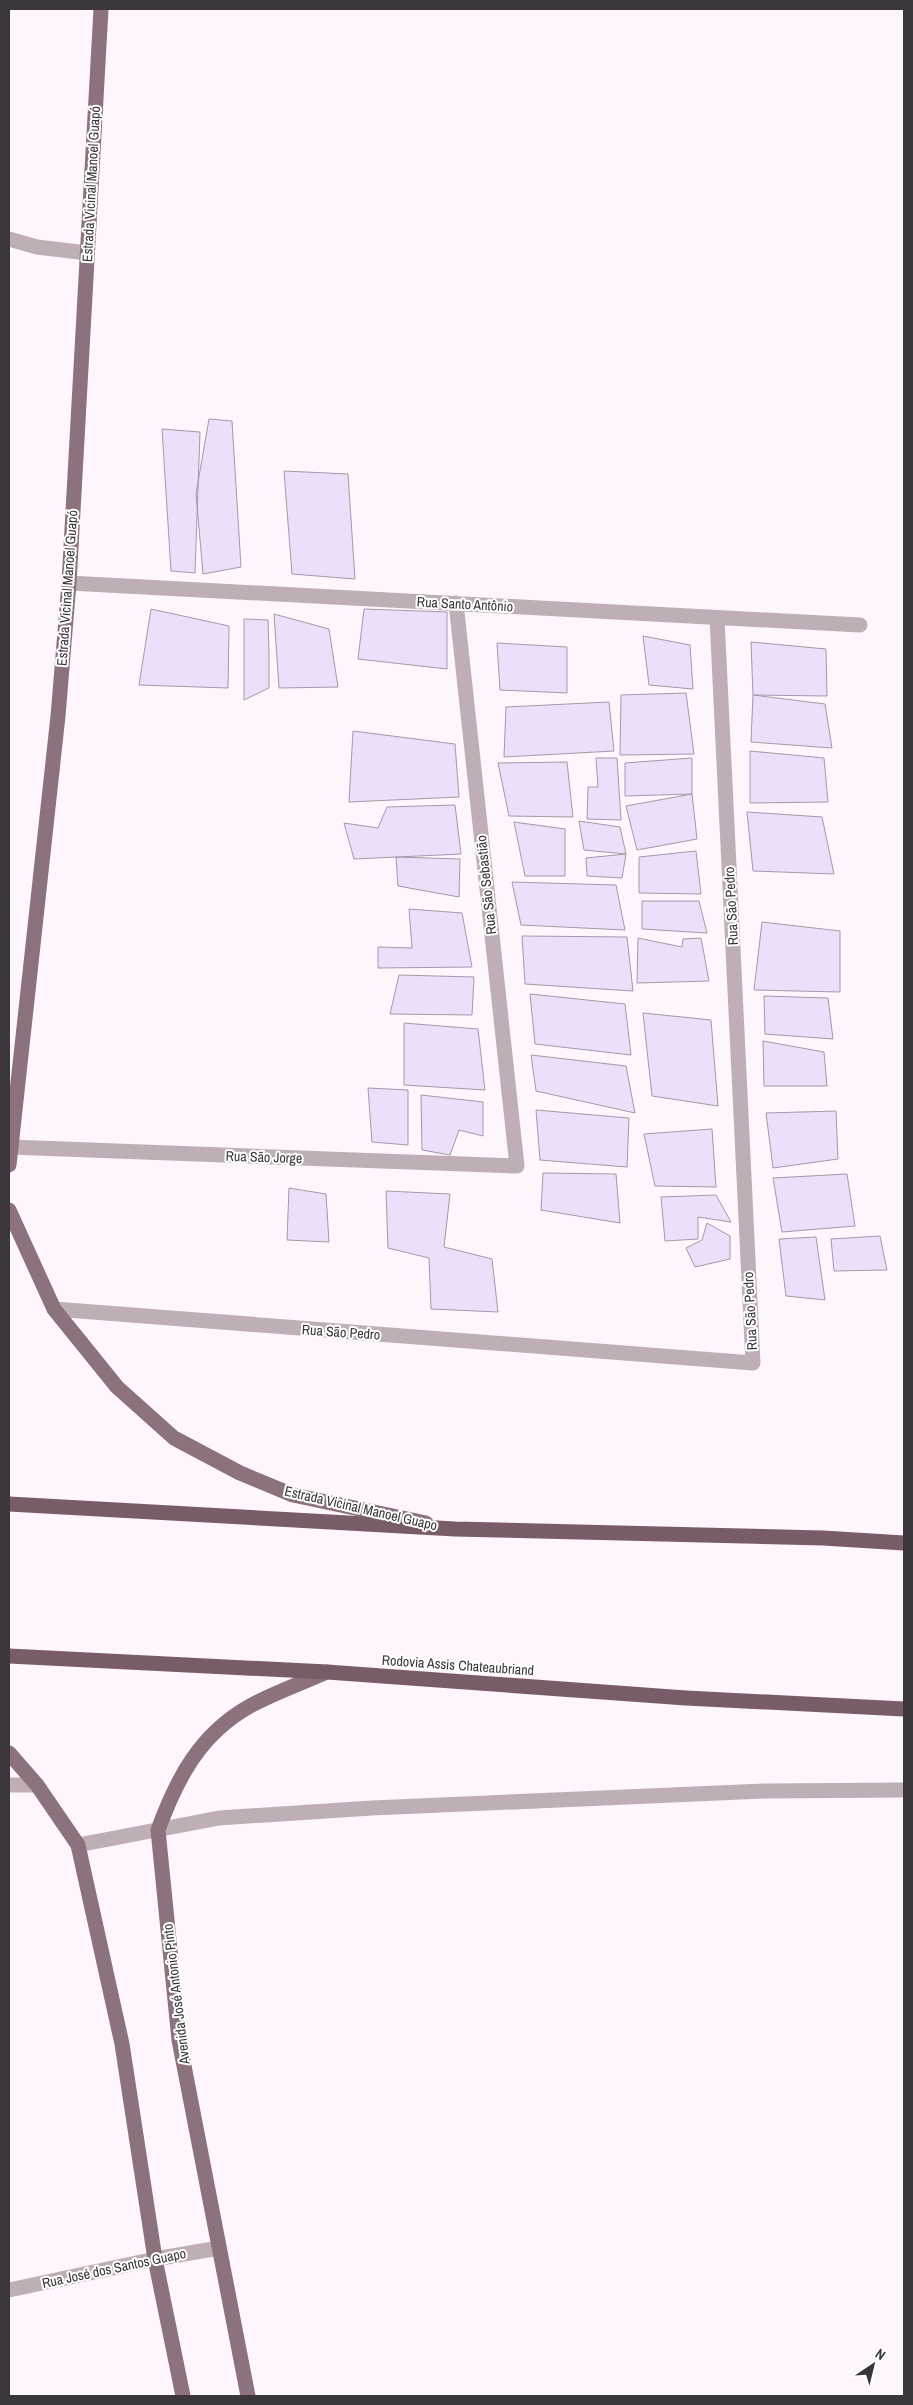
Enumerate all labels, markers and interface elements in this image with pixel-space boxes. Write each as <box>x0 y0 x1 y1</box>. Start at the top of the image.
street label: Estrada Vicinal Manoel Guapó <box>78 106 104 262</box>
street label: Estrada Vicinal Manoel Guapó <box>53 509 81 667</box>
street label: Rua Santo Antônio <box>416 592 514 616</box>
street label: Rua São Sebastião <box>472 835 500 935</box>
street label: Rua São Pedro <box>720 866 742 946</box>
street label: Rua São Jorge <box>225 1147 303 1167</box>
street label: Rua São Pedro <box>739 1271 761 1351</box>
street label: Rua São Pedro <box>301 1320 381 1344</box>
street label: Estrada Vicinal Manoel Guapo <box>283 1482 439 1534</box>
street label: Rodovia Assis Chateaubriand <box>381 1651 535 1679</box>
street label: Avenida José Antonio Pinto <box>158 1923 194 2066</box>
street label: Rua José dos Santos Guapo <box>40 2244 188 2292</box>
north arrow <box>848 2340 898 2390</box>
text: N <box>872 2345 889 2364</box>

